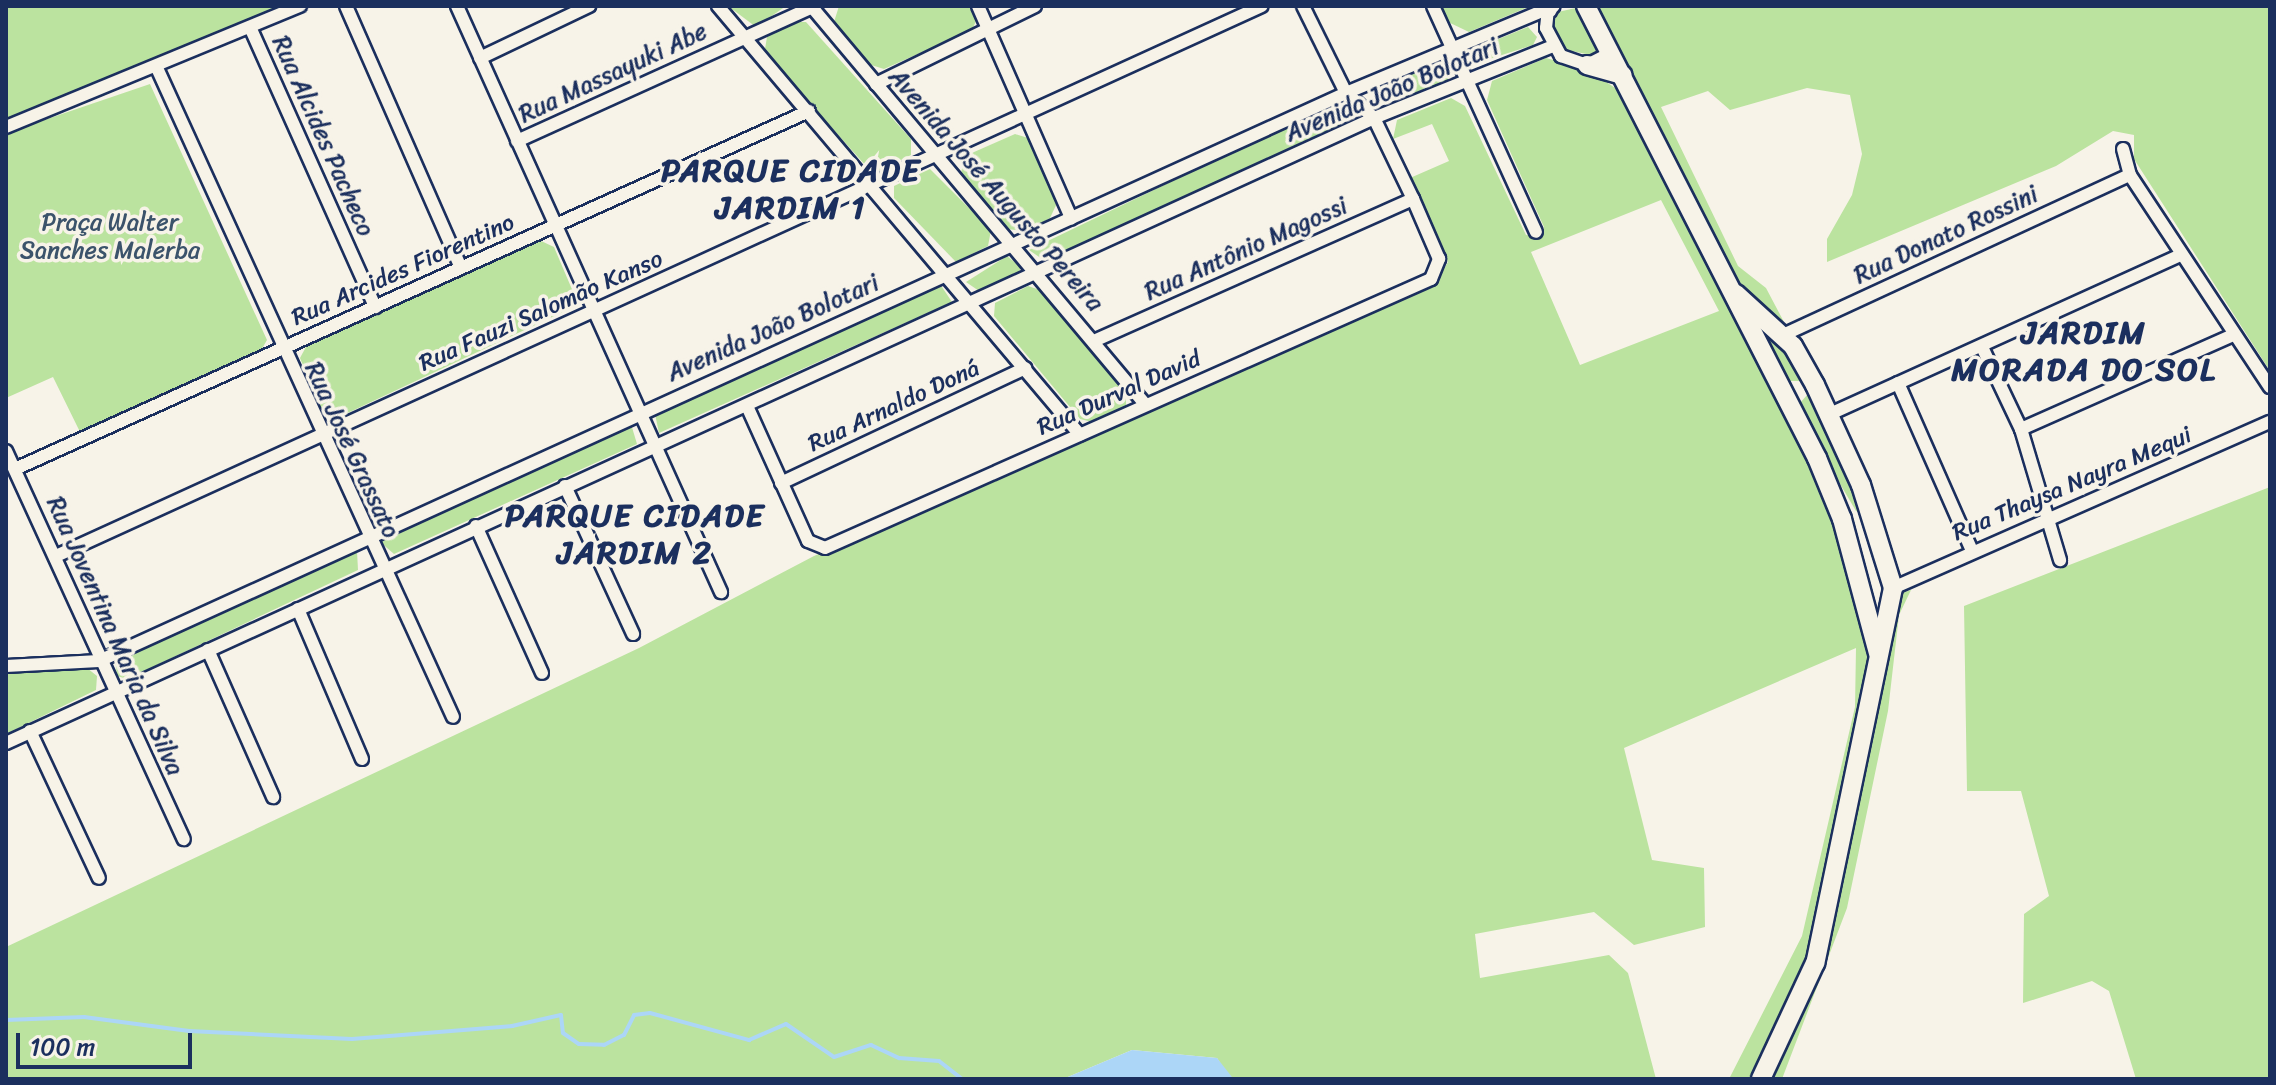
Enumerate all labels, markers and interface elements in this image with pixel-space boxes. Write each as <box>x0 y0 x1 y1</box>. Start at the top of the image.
street label: Rua Massayuki Abe <box>515 17 711 129</box>
street label: Rua Alcides Pacheco <box>266 31 380 241</box>
street label: Avenida João Bolotari <box>1281 32 1503 148</box>
street label: Avenida José Augusto Pereira <box>883 63 1109 317</box>
district label: PARQUE CIDADE JARDIM 1 <box>661 153 921 228</box>
street label: Rua Donato Rossini <box>1849 179 2043 291</box>
street label: Rua Antônio Magossi <box>1140 191 1352 307</box>
street label: Rua Arcides Fiorentino <box>288 208 518 332</box>
park label: Praça Walter Sanches Malerba <box>20 209 200 265</box>
street label: Rua Fauzi Salomão Kanso <box>414 244 668 378</box>
street label: Avenida João Bolotari <box>663 268 883 388</box>
district label: JARDIM MORADA DO SOL <box>1951 315 2217 390</box>
street label: Rua Durval David <box>1033 344 1205 442</box>
street label: Rua Arnaldo Doná <box>804 354 984 458</box>
street label: Rua José Grassato <box>299 357 405 543</box>
street label: Rua Thaysa Nayra Mequi <box>1948 421 2196 547</box>
street label: Rua Joventina Maria da Silva <box>40 492 190 780</box>
district label: PARQUE CIDADE JARDIM 2 <box>505 498 765 573</box>
scale bar <box>20 1017 196 1067</box>
text: 100 m <box>30 1026 95 1068</box>

